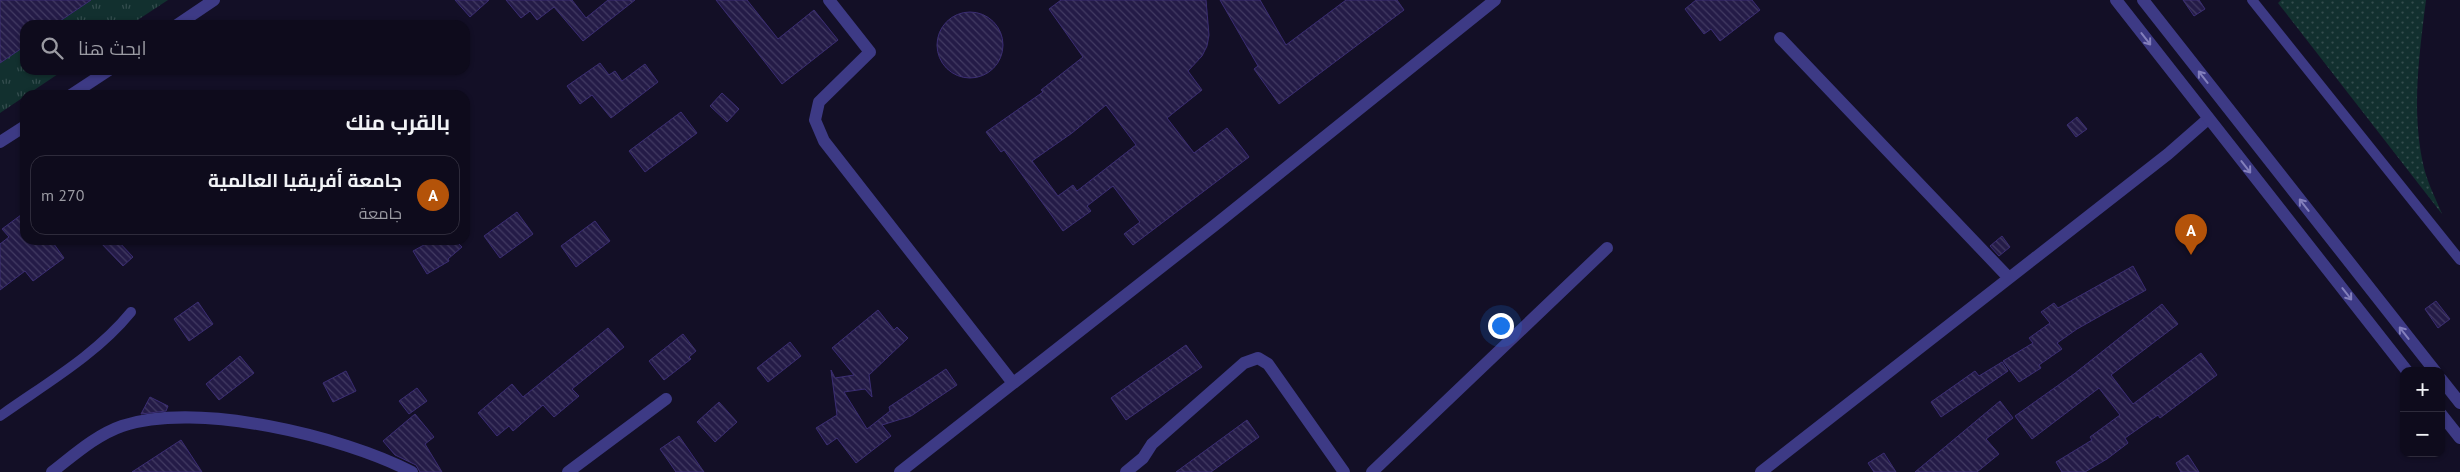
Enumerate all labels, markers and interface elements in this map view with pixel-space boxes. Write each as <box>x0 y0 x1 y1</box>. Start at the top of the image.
search box <box>20 20 470 75</box>
one-way arrow <box>2141 32 2152 45</box>
icon: search <box>38 34 66 62</box>
text: ابحث هنا <box>78 36 147 60</box>
one-way arrow <box>2198 71 2209 84</box>
text: بالقرب منك <box>346 109 450 136</box>
one-way arrow <box>2241 160 2251 174</box>
text: جامعة أفريقيا العالمية <box>208 168 402 192</box>
text: 270 m <box>41 185 84 205</box>
text: A <box>428 185 438 205</box>
one-way arrow <box>2298 199 2309 212</box>
text: جامعة <box>359 203 402 223</box>
pin: A <box>2175 214 2207 255</box>
one-way arrow <box>2341 287 2352 300</box>
your location <box>1488 313 1514 339</box>
one-way arrow <box>2399 326 2410 339</box>
map controls <box>2400 367 2445 457</box>
button: + <box>2400 367 2445 412</box>
button: − <box>2400 412 2445 457</box>

